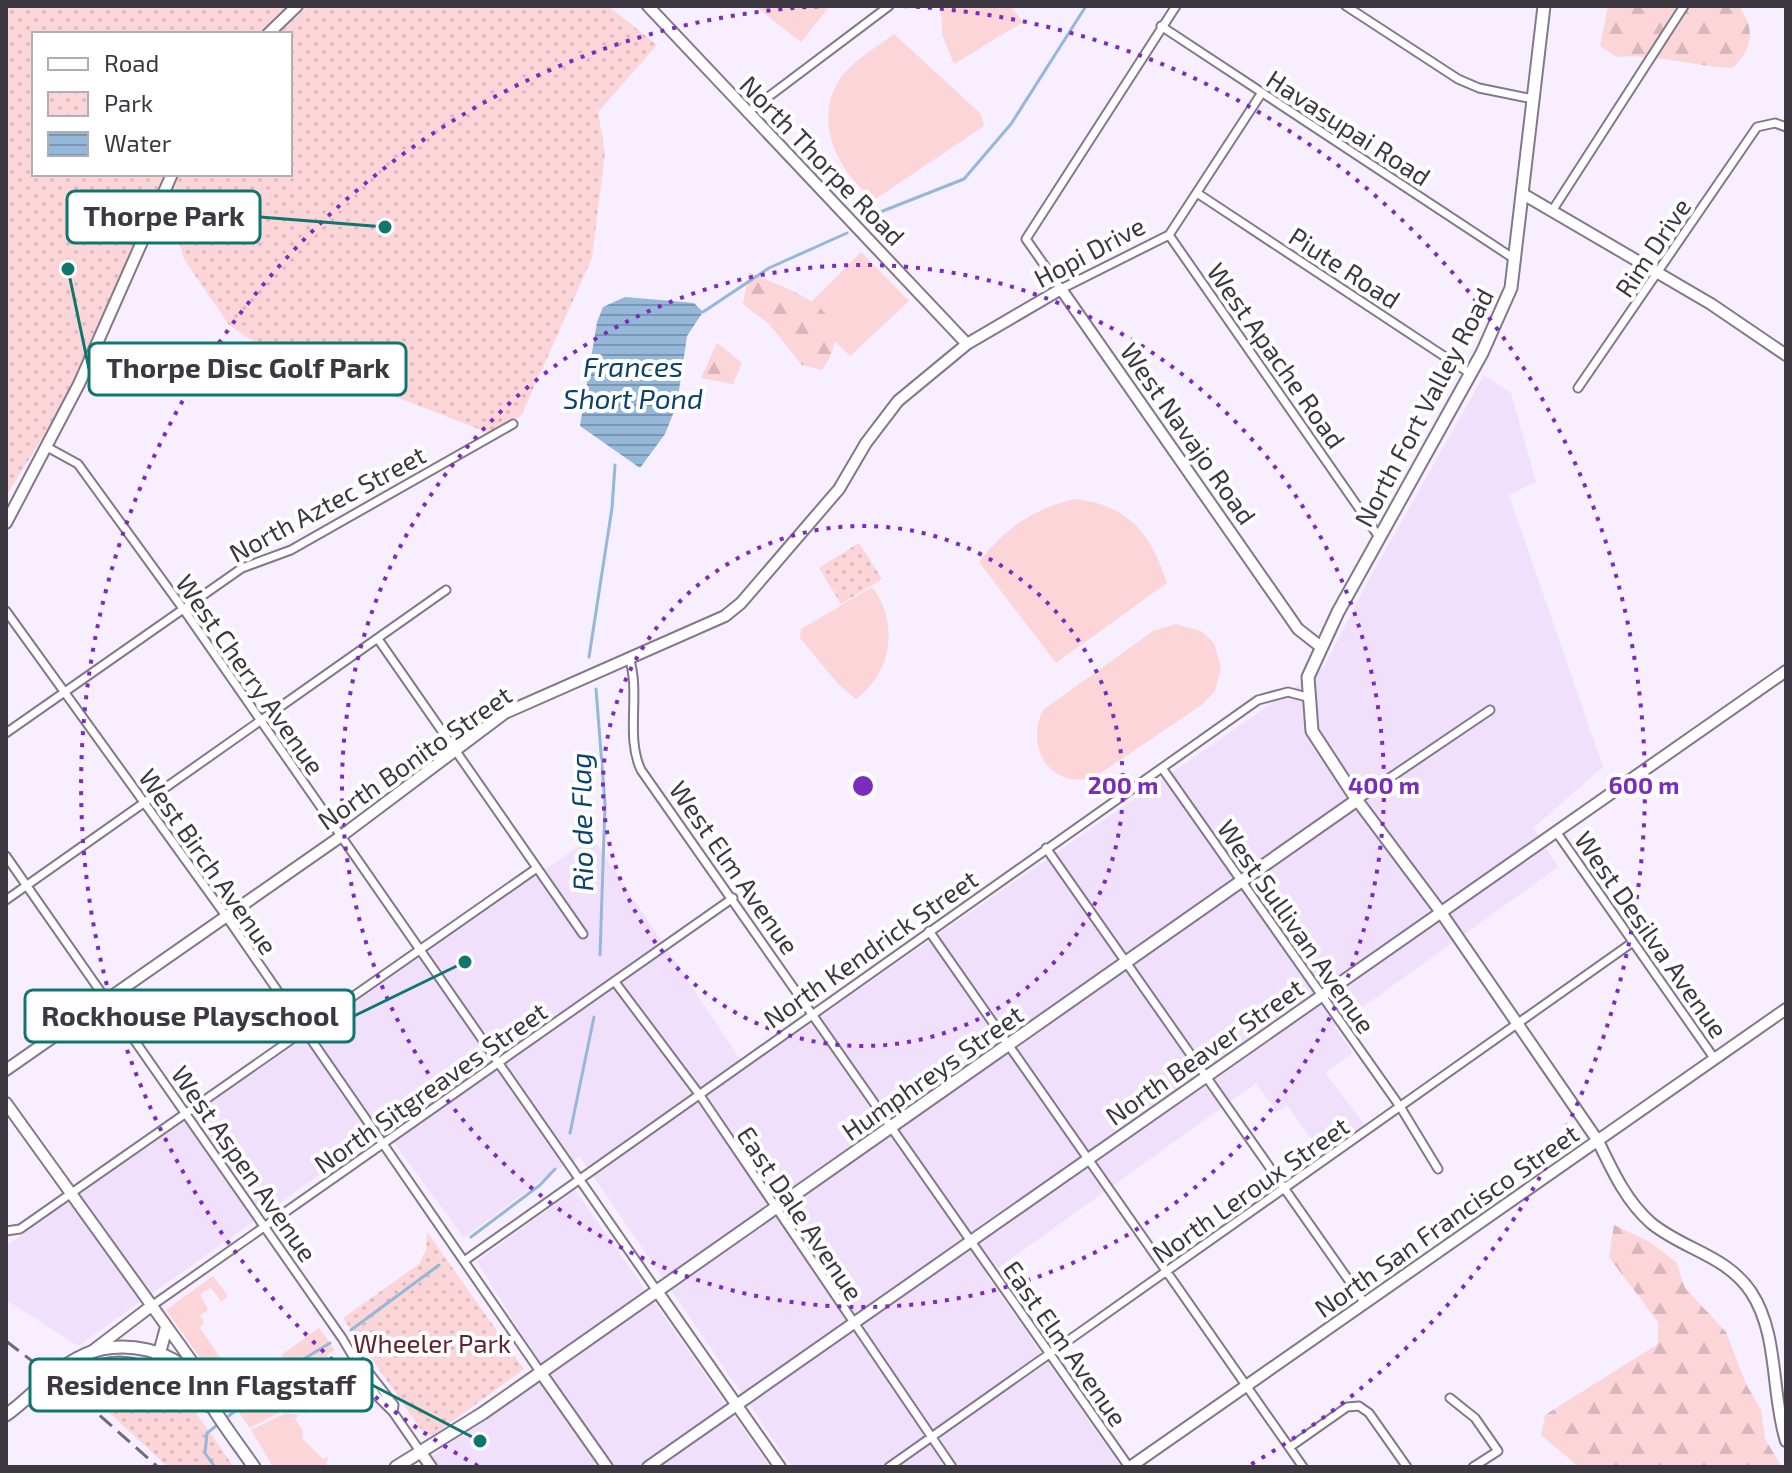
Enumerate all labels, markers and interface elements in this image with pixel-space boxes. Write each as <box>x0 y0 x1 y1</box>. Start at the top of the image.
legend <box>32 32 292 176</box>
text: Road <box>104 48 159 77</box>
street label: Havasupai Road <box>1261 63 1437 191</box>
street label: North Thorpe Road <box>734 69 912 251</box>
text: Park <box>104 88 153 117</box>
text: Water <box>104 128 172 157</box>
callout: Thorpe Park <box>67 191 260 243</box>
street label: Rim Drive <box>1608 192 1696 302</box>
text: Thorpe Park <box>83 198 245 232</box>
street label: Hopi Drive <box>1028 209 1150 293</box>
street label: Piute Road <box>1284 220 1406 314</box>
street label: West Apache Road <box>1201 256 1353 454</box>
street label: North Fort Valley Road <box>1347 282 1499 532</box>
street label: West Navajo Road <box>1115 336 1263 530</box>
callout: Thorpe Disc Golf Park <box>89 343 406 395</box>
water label: Frances Short Pond <box>563 349 703 415</box>
text: Thorpe Disc Golf Park <box>106 350 390 384</box>
street label: North Aztec Street <box>224 438 431 568</box>
street label: West Cherry Avenue <box>170 568 332 780</box>
street label: North Bonito Street <box>311 678 517 836</box>
water label: Rio de Flag <box>563 752 599 892</box>
street label: West Birch Avenue <box>133 762 285 960</box>
text: 200 m <box>1088 770 1158 799</box>
text: 400 m <box>1348 770 1420 799</box>
text: 600 m <box>1609 770 1679 799</box>
centre of rings <box>849 772 877 800</box>
street label: West Elm Avenue <box>664 774 806 960</box>
street label: West Sullivan Avenue <box>1212 813 1382 1039</box>
street label: West Desilva Avenue <box>1569 825 1735 1043</box>
street label: North Kendrick Street <box>757 862 983 1034</box>
street label: North Beaver Street <box>1099 971 1309 1131</box>
callout: Rockhouse Playschool <box>25 990 354 1042</box>
street label: North Sitgreaves Street <box>308 995 552 1179</box>
text: Rockhouse Playschool <box>41 998 339 1032</box>
street label: Humphreys Street <box>835 998 1029 1146</box>
street label: West Aspen Avenue <box>166 1059 324 1267</box>
street label: North Leroux Street <box>1146 1109 1354 1269</box>
street label: North San Francisco Street <box>1308 1117 1584 1323</box>
street label: East Dale Avenue <box>731 1120 871 1306</box>
street label: East Elm Avenue <box>997 1254 1135 1432</box>
park label: Wheeler Park <box>353 1327 511 1358</box>
callout: Residence Inn Flagstaff <box>30 1359 372 1411</box>
text: Residence Inn Flagstaff <box>46 1367 357 1401</box>

